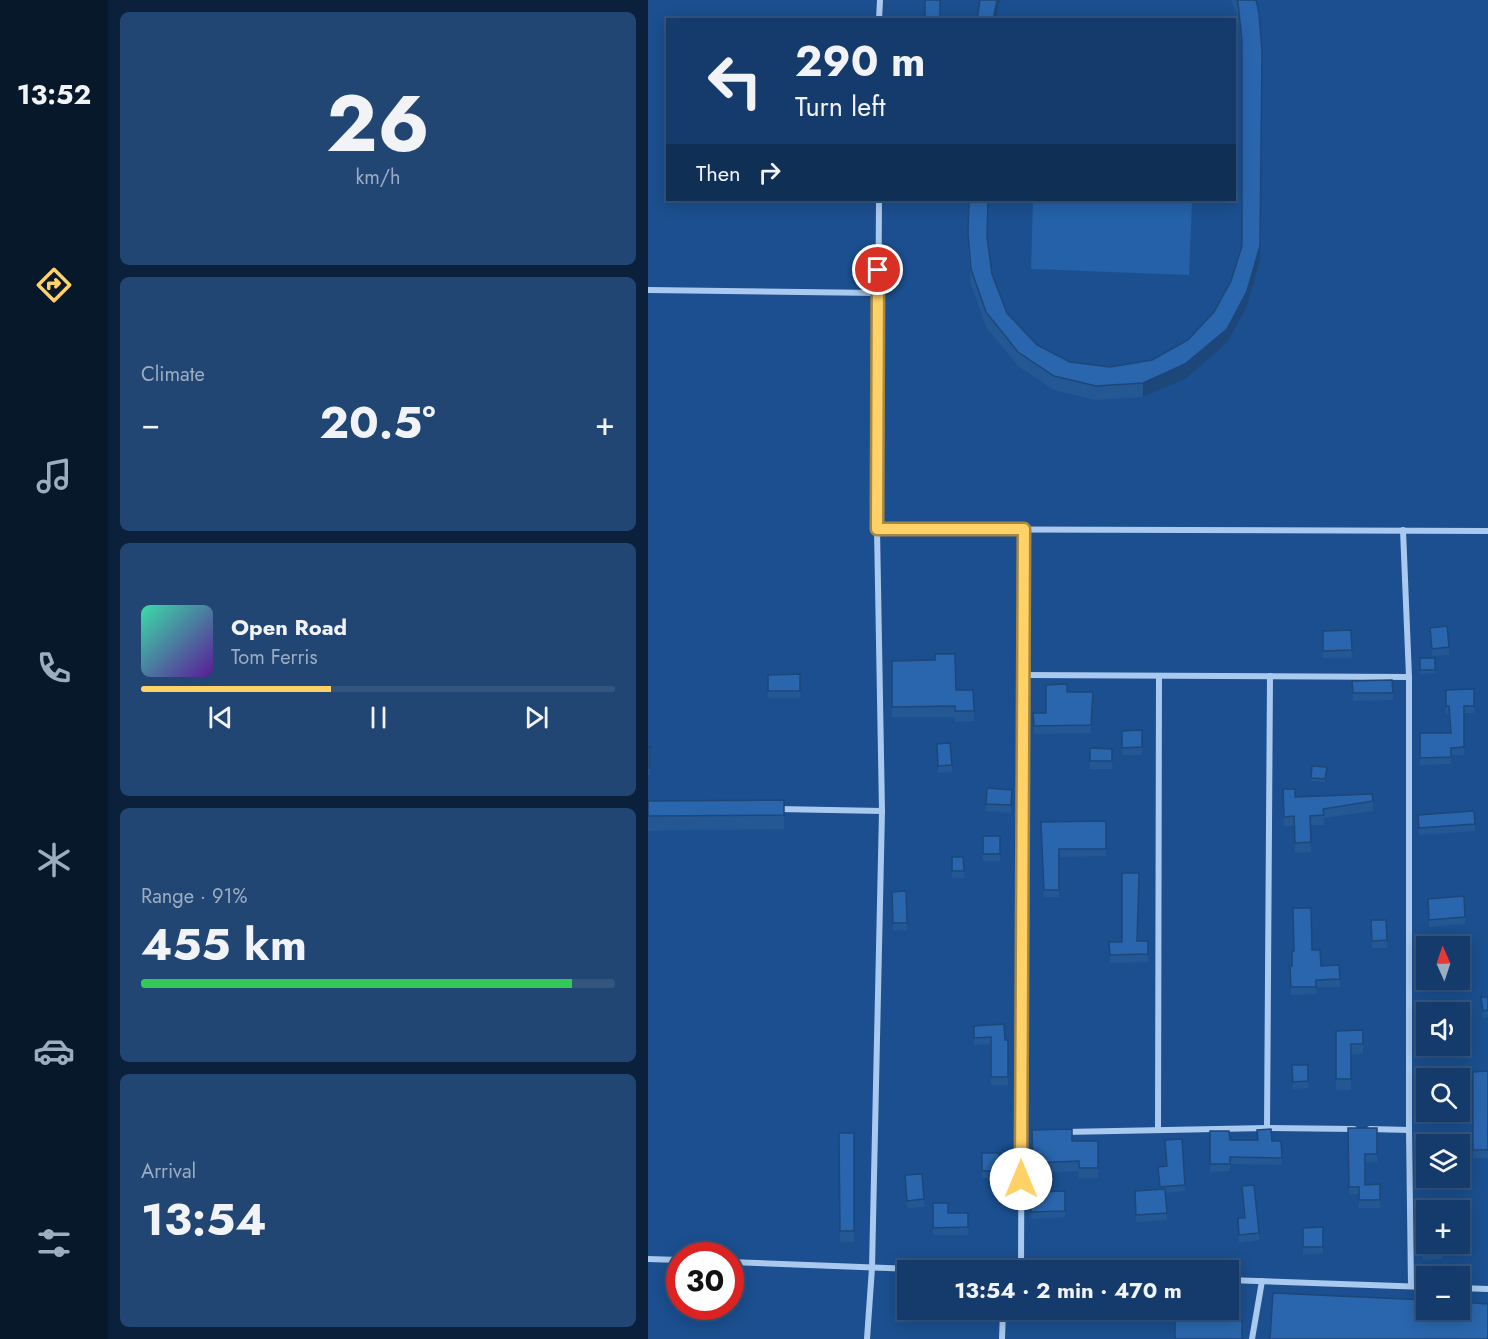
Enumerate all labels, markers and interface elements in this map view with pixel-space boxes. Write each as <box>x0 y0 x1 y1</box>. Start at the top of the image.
text: 290 m <box>795 31 926 92</box>
icon: left <box>696 42 774 120</box>
text: 26 <box>326 68 430 180</box>
text: 13:52 <box>17 75 91 114</box>
text: Turn left <box>795 87 885 126</box>
icon: right <box>753 156 786 189</box>
text: Then <box>696 157 741 189</box>
text: km/h <box>355 163 401 192</box>
pin <box>852 244 903 295</box>
icon: arrive <box>861 253 894 286</box>
icon: directions <box>33 264 75 306</box>
text: Climate <box>141 360 205 389</box>
text: 20.5° <box>319 390 436 455</box>
text: − <box>141 400 160 447</box>
text: + <box>595 400 615 447</box>
icon: music <box>33 455 75 497</box>
text: Open Road <box>231 611 347 643</box>
text: Tom Ferris <box>231 643 318 672</box>
icon: phone <box>33 647 75 689</box>
icon: previous <box>204 701 237 734</box>
icon: pause <box>362 701 395 734</box>
icon: next <box>520 701 553 734</box>
icon: climate <box>33 839 75 881</box>
text: Range · 91% <box>141 882 248 911</box>
text: 455 km <box>141 912 307 977</box>
north arrow <box>1416 936 1470 990</box>
map controls <box>1416 936 1470 1320</box>
button: sound <box>1416 1002 1470 1056</box>
icon: car <box>33 1030 75 1072</box>
button: search <box>1416 1068 1470 1122</box>
button: layers <box>1416 1134 1470 1188</box>
position arrow <box>989 1147 1053 1211</box>
text: Arrival <box>141 1157 196 1186</box>
text: 13:54 <box>141 1187 267 1252</box>
button: + <box>1416 1200 1470 1254</box>
icon: filters <box>33 1222 75 1264</box>
speed limit sign: 30 <box>666 1242 744 1320</box>
button: − <box>1416 1266 1470 1320</box>
text: 13:54 · 2 min · 470 m <box>954 1274 1182 1306</box>

